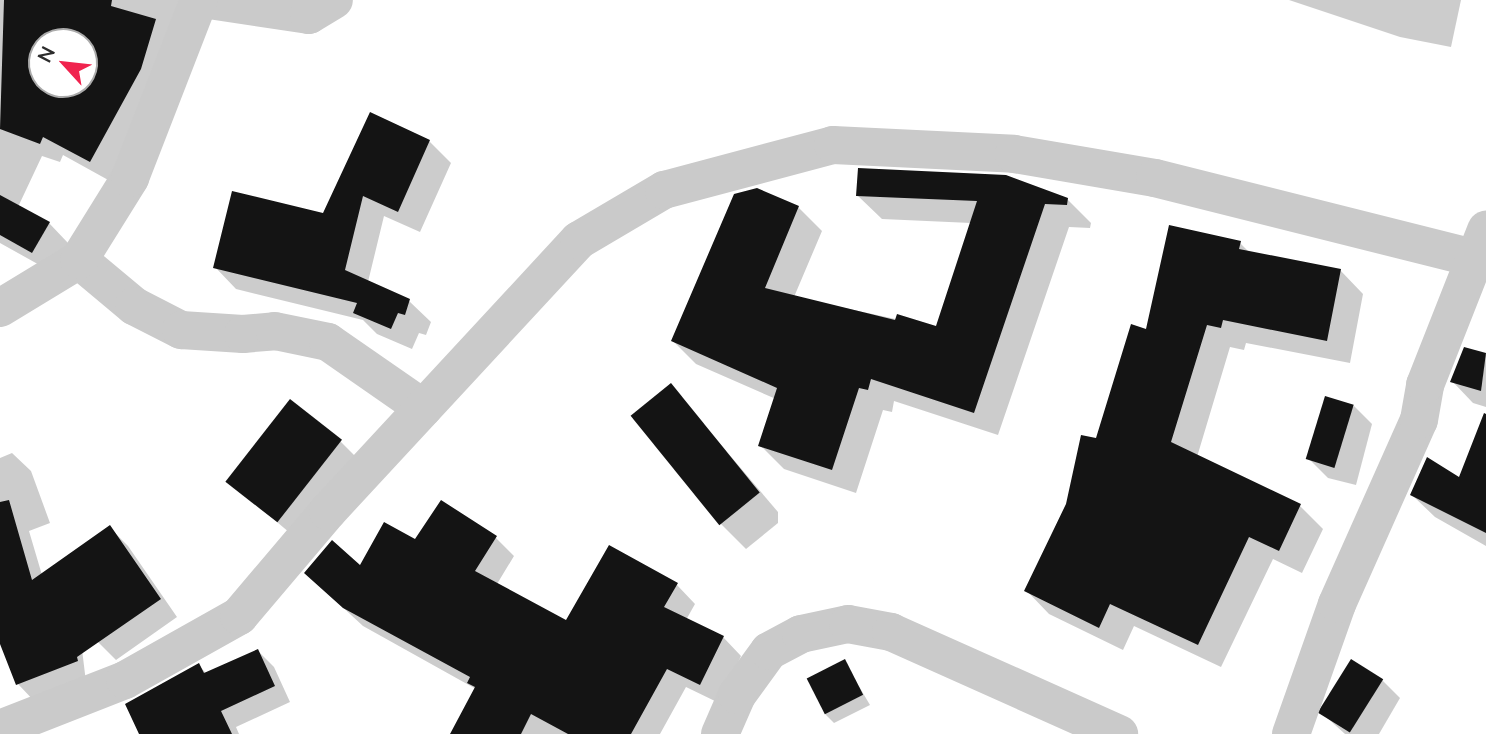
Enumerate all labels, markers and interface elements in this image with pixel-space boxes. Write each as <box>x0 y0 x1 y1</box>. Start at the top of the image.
north arrow <box>28 28 98 98</box>
text: N <box>32 42 59 66</box>

